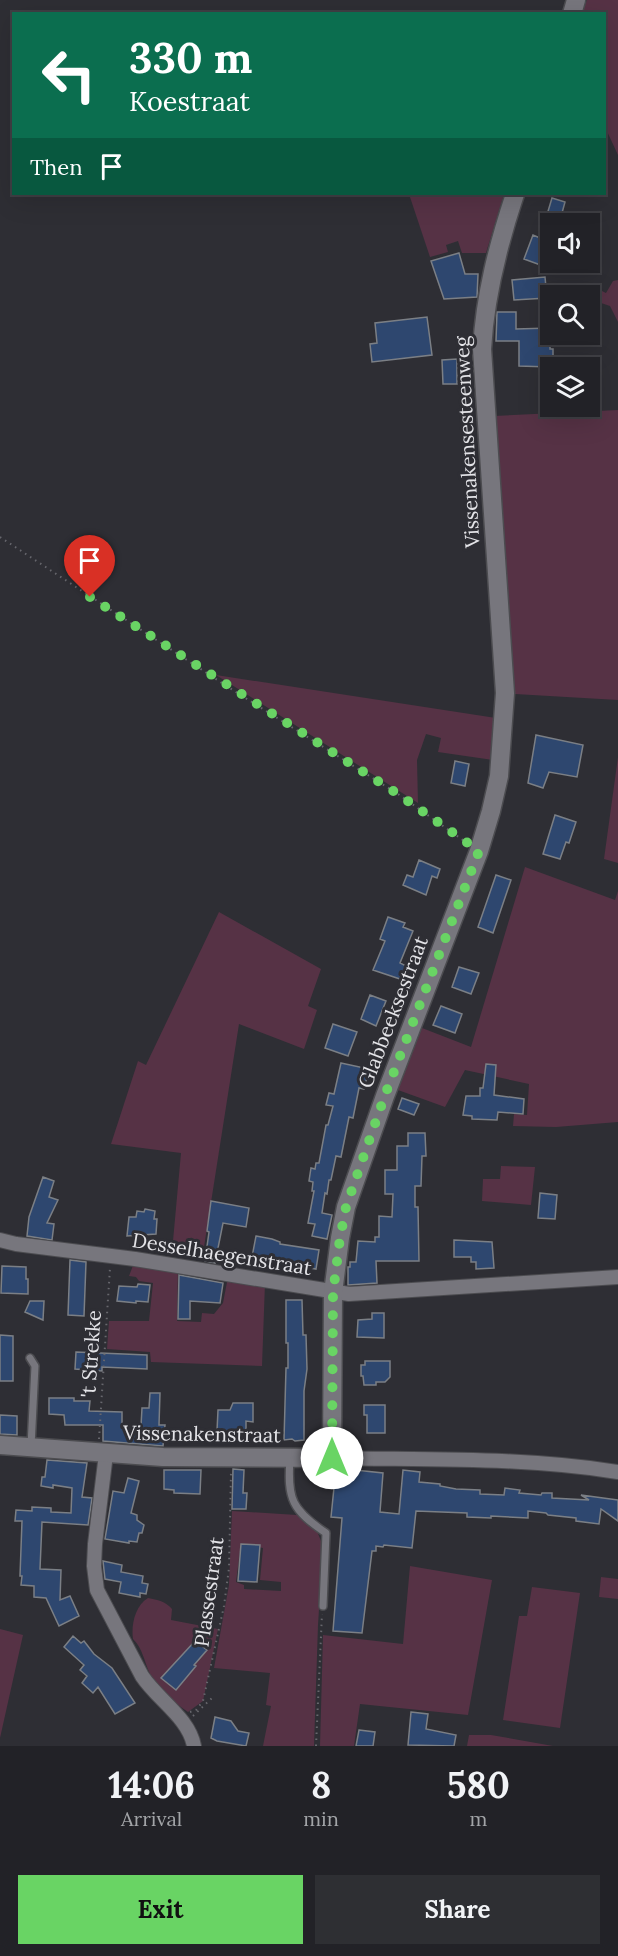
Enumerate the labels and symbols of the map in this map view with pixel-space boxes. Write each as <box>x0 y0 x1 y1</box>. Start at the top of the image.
street label: Vissenakensesteenweg <box>448 335 485 550</box>
pin <box>64 535 115 597</box>
street label: Glabbeeksestraat <box>352 932 433 1091</box>
street label: Desselhaegenstraat <box>131 1227 314 1280</box>
street label: 't Strekke <box>75 1309 106 1399</box>
street label: Vissenakenstraat <box>122 1420 281 1447</box>
position arrow <box>300 1426 364 1490</box>
street label: Plassestraat <box>188 1535 229 1649</box>

